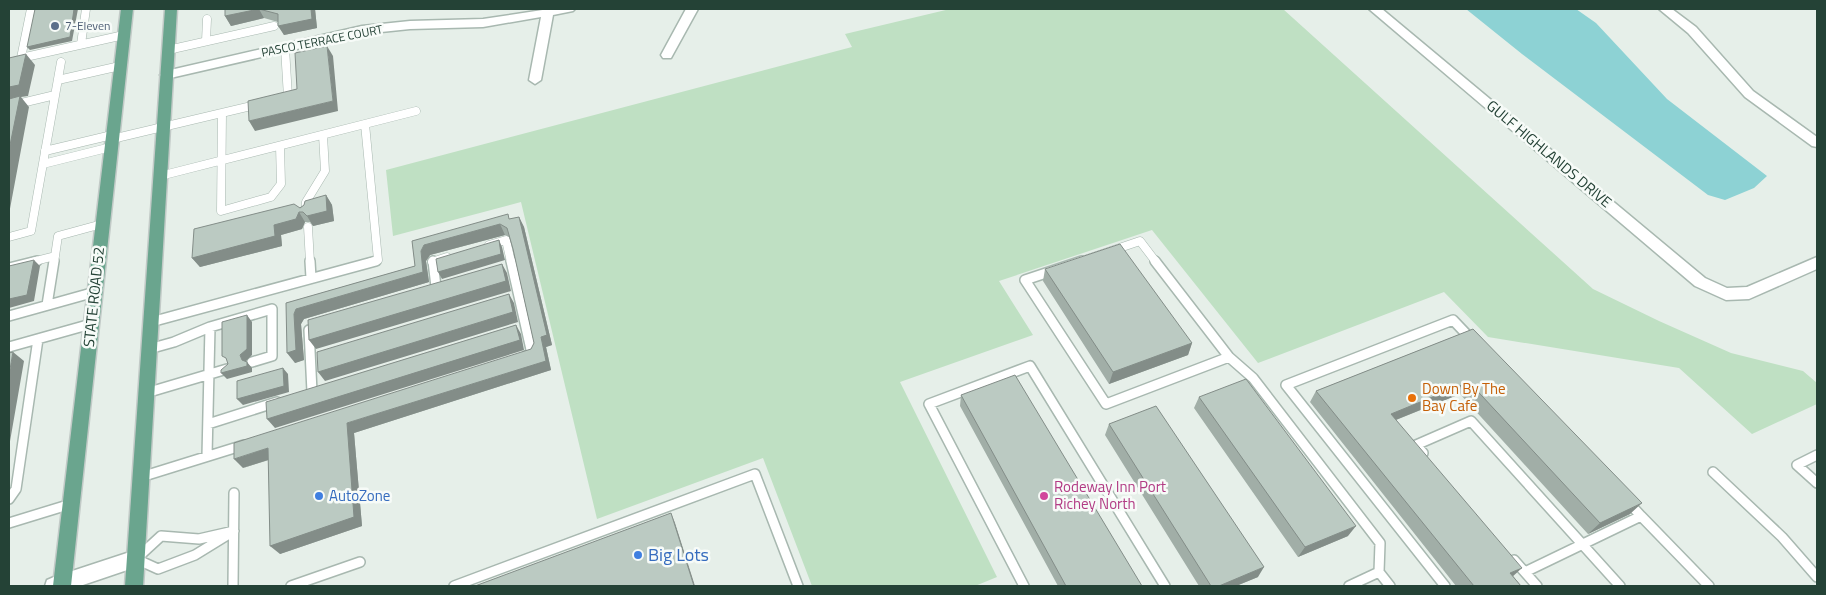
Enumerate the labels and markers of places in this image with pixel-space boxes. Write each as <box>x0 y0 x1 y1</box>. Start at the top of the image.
place label: 7-Eleven <box>65 16 111 35</box>
marker: 7-Eleven <box>49 20 61 32</box>
place label: Down By The Bay Cafe <box>1422 377 1506 417</box>
marker: Down By The Bay Cafe <box>1406 392 1418 404</box>
place label: Rodeway Inn Port Richey North <box>1054 475 1167 515</box>
place label: AutoZone <box>329 484 390 507</box>
marker: AutoZone <box>313 490 325 502</box>
marker: Rodeway Inn Port Richey North <box>1038 490 1050 502</box>
place label: Big Lots <box>648 541 709 568</box>
marker: Big Lots <box>632 549 644 561</box>

